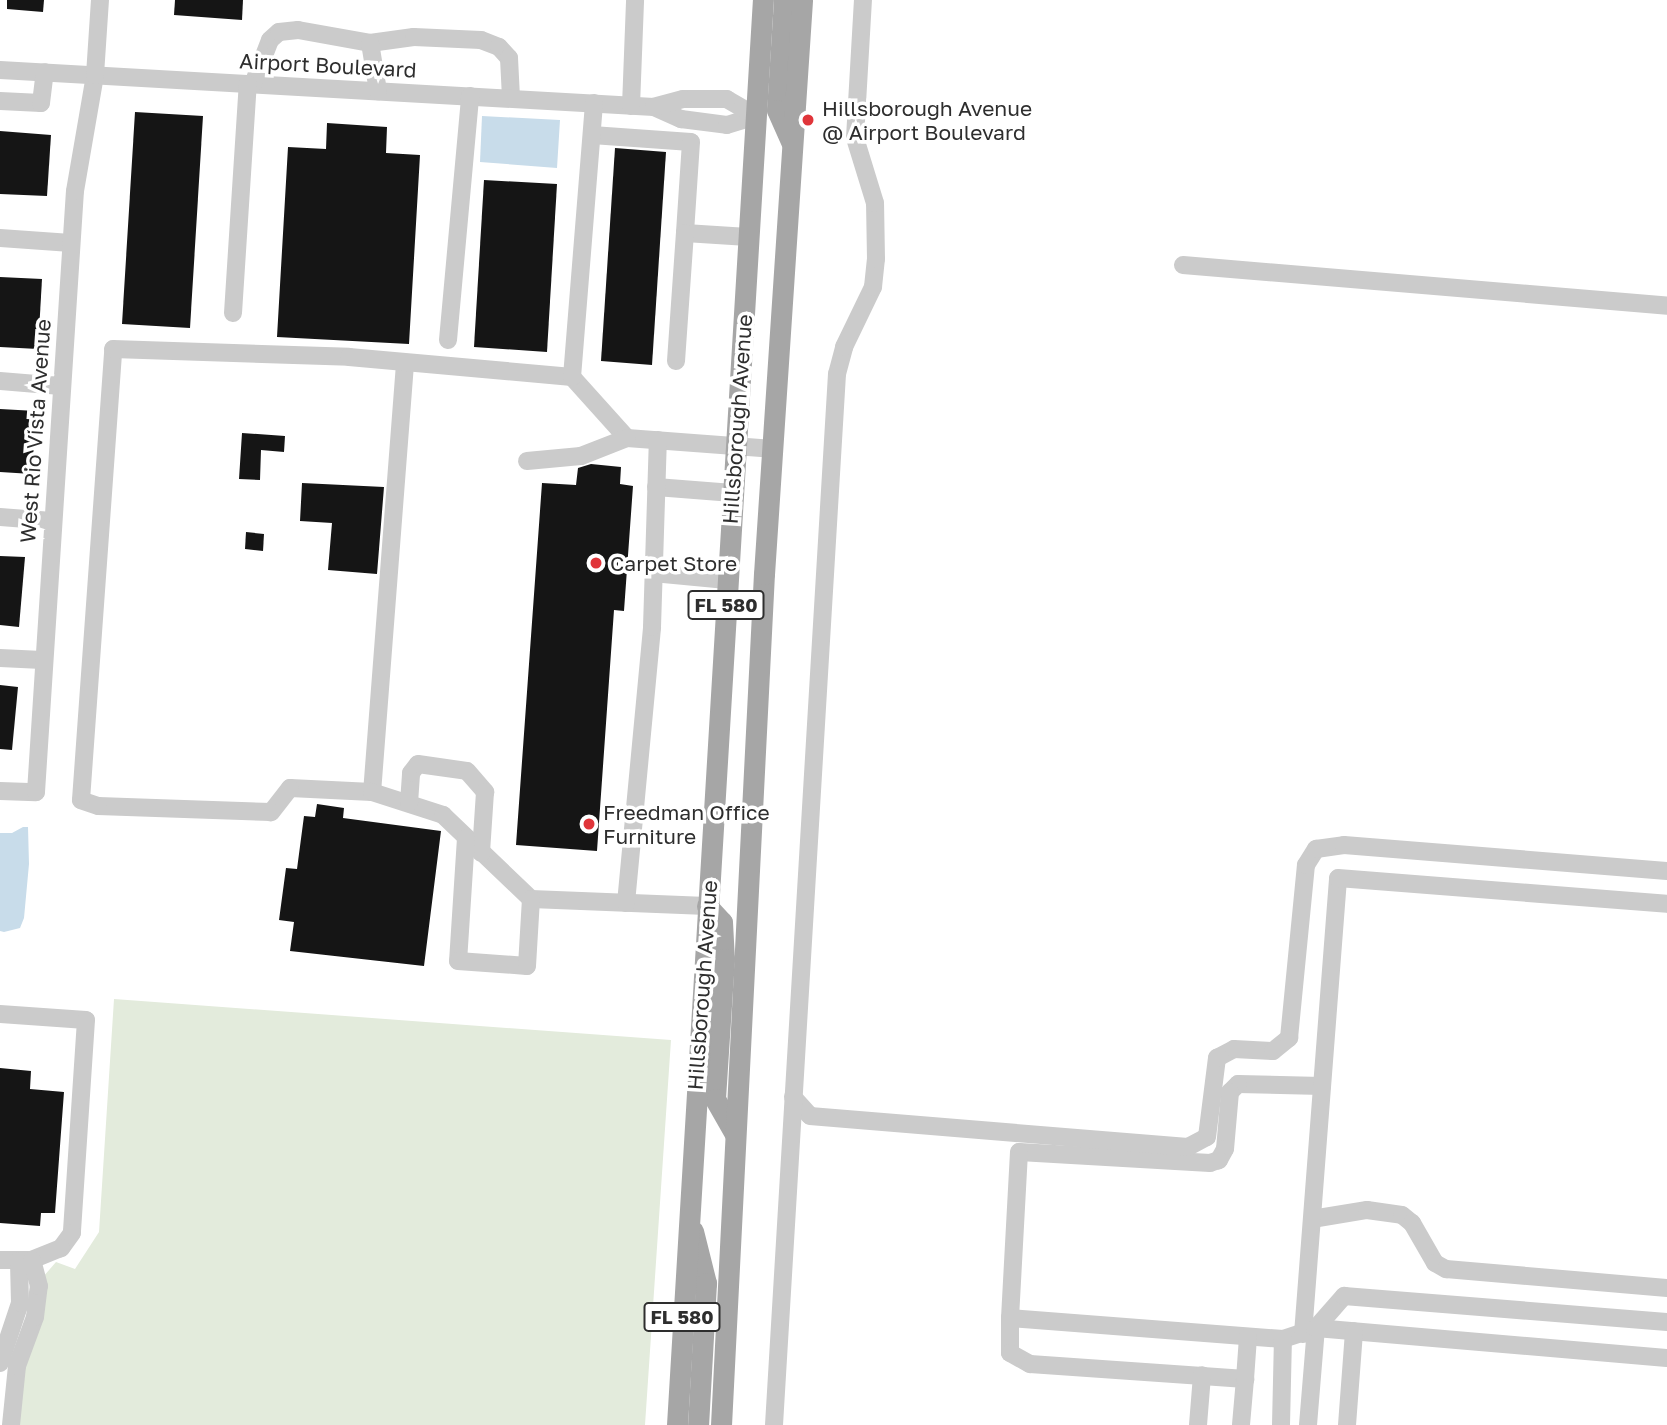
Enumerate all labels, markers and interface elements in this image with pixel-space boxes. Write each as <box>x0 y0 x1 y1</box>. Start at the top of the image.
street label: Airport Boulevard <box>239 48 417 82</box>
place label: Hillsborough Avenue @ Airport Boulevard <box>822 95 1032 145</box>
marker: Hillsborough Avenue @ Airport Boulevard <box>800 112 816 128</box>
street label: Hillsborough Avenue <box>717 313 757 525</box>
street label: West Rio Vista Avenue <box>15 318 55 544</box>
place label: Carpet Store <box>610 550 737 576</box>
marker: Carpet Store <box>588 555 604 571</box>
road number: FL 580 <box>688 590 764 620</box>
place label: Freedman Office Furniture <box>603 799 770 849</box>
marker: Freedman Office Furniture <box>581 816 597 832</box>
street label: Hillsborough Avenue <box>682 879 722 1091</box>
road number: FL 580 <box>644 1302 720 1332</box>

